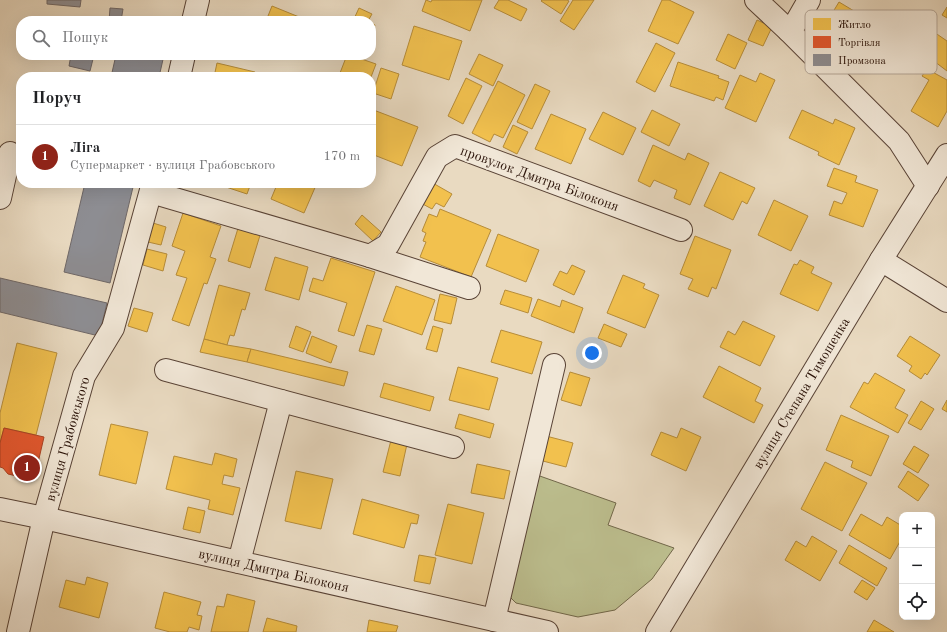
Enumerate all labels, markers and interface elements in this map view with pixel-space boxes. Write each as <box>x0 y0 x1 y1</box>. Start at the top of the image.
legend <box>805 10 937 74</box>
search box <box>16 16 376 60</box>
text: Житло <box>838 20 871 31</box>
icon: search <box>30 27 52 49</box>
text: Пошук <box>62 31 108 46</box>
text: Торгівля <box>838 38 881 49</box>
text: Промзона <box>838 56 886 67</box>
text: Поруч <box>32 90 81 107</box>
text: Ліга <box>70 141 100 156</box>
street label: провулок Дмитра Білоконя <box>459 144 621 214</box>
text: 1 <box>41 150 49 163</box>
text: 170 m <box>323 150 360 163</box>
text: Супермаркет · вулиця Грабовського <box>70 159 275 172</box>
street label: вулиця Степана Тимошенка <box>751 315 853 472</box>
your location <box>582 343 602 363</box>
street label: вулиця Грабовського <box>43 375 92 503</box>
pin: 1 <box>14 453 40 483</box>
map controls <box>899 512 935 620</box>
button: + <box>899 512 935 548</box>
street label: вулиця Дмитра Білоконя <box>197 547 350 595</box>
button: − <box>899 548 935 584</box>
button: locate <box>899 584 935 620</box>

